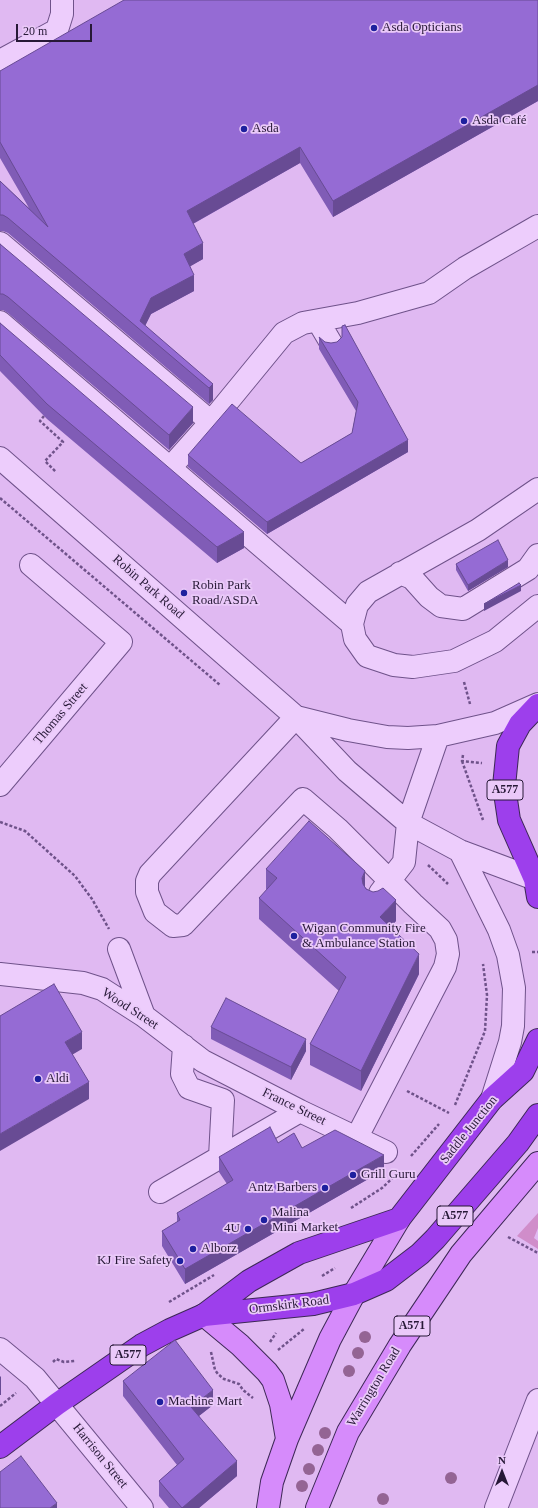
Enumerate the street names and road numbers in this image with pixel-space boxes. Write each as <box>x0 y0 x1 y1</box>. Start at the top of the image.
street label: Robin Park Road <box>109 552 187 622</box>
street label: Thomas Street <box>31 680 91 748</box>
road number: A577 <box>487 780 523 800</box>
street label: Wood Street <box>99 985 161 1033</box>
street label: France Street <box>260 1085 328 1129</box>
street label: Saddle Junction <box>437 1093 501 1167</box>
road number: A577 <box>437 1206 473 1226</box>
street label: Ormskirk Road <box>248 1292 330 1318</box>
road number: A571 <box>394 1316 430 1336</box>
road number: A577 <box>110 1345 146 1365</box>
street label: Warrington Road <box>344 1345 404 1429</box>
street label: Harrison Street <box>69 1420 131 1492</box>

